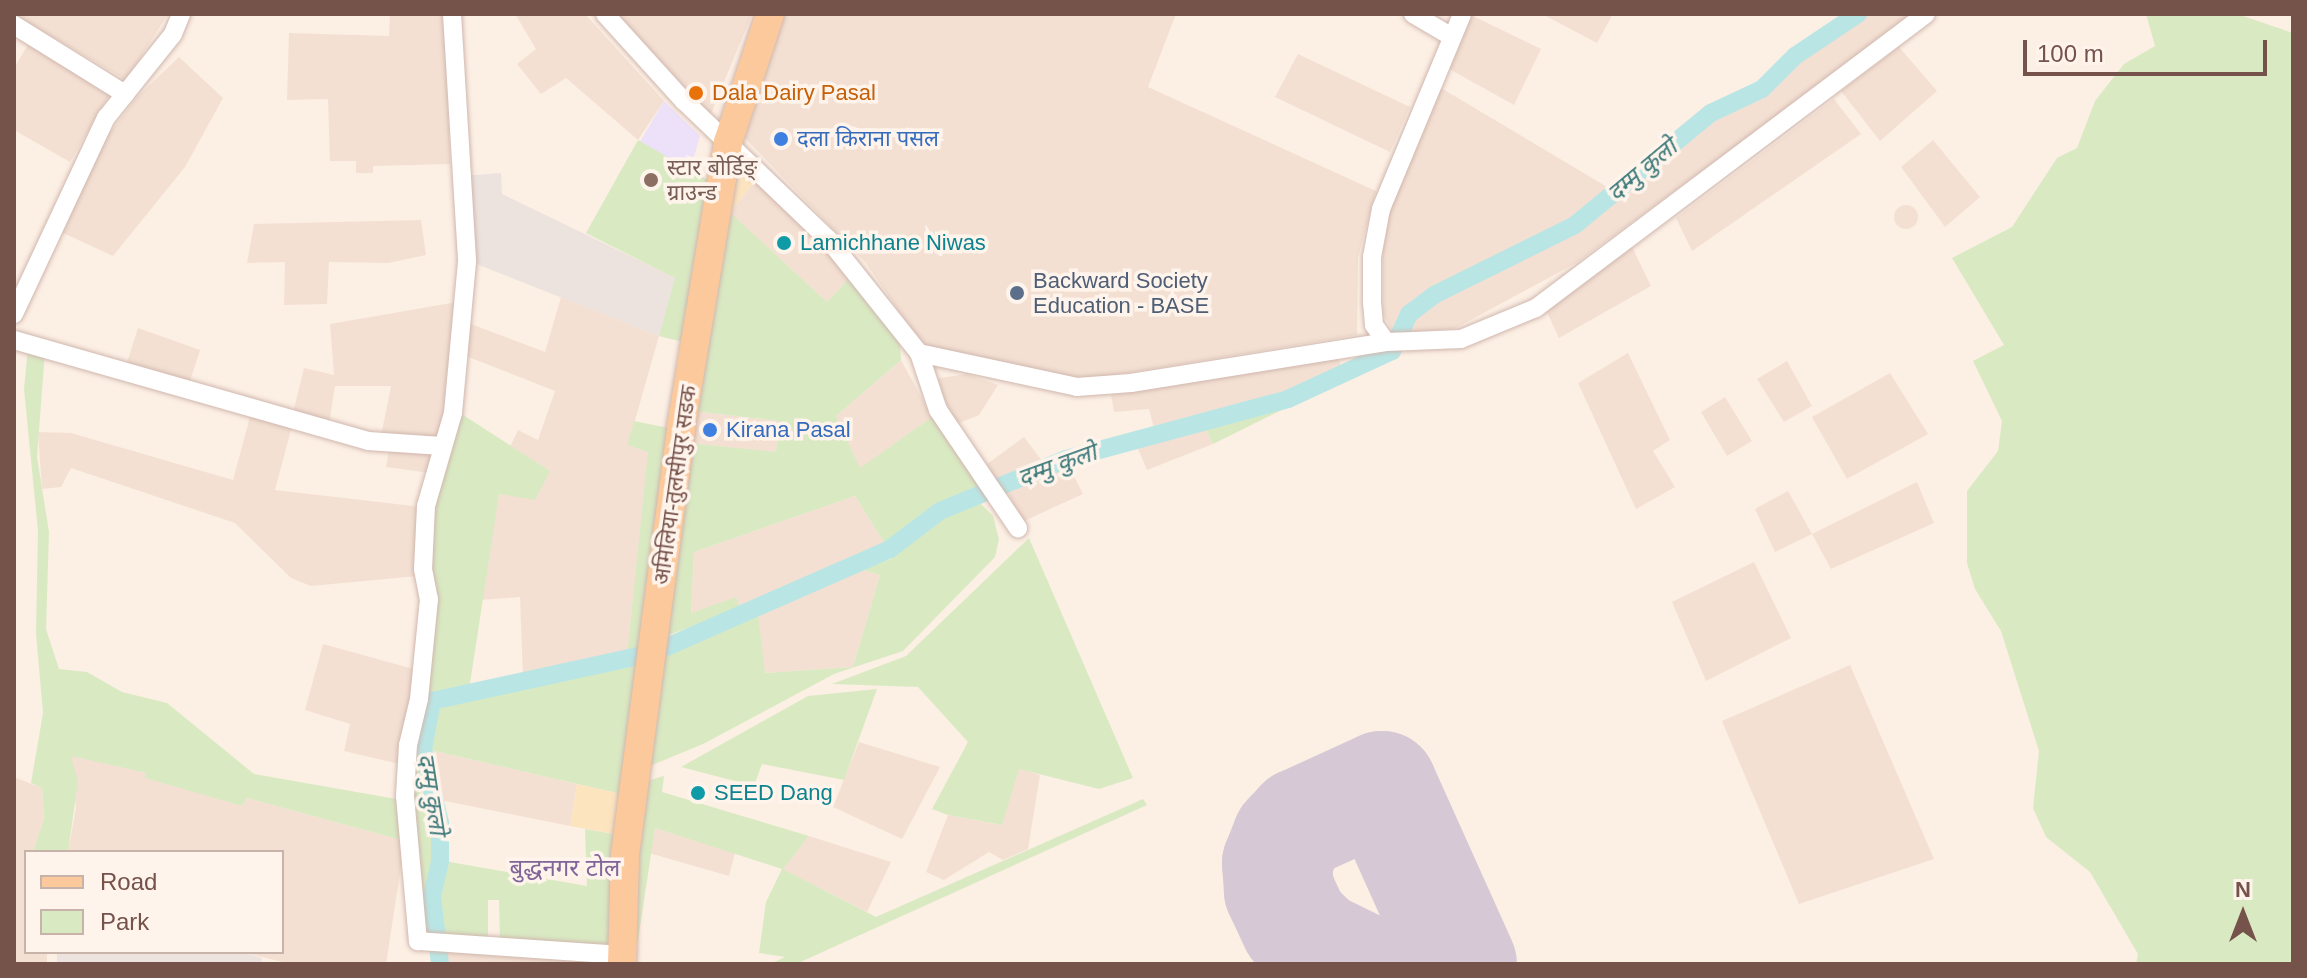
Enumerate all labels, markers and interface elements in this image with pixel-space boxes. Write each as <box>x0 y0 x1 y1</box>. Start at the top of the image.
scale bar <box>2027 24 2271 74</box>
text: 100 m <box>2037 40 2104 67</box>
place label: Dala Dairy Pasal <box>712 80 876 106</box>
marker: Dala Dairy Pasal <box>687 84 705 102</box>
place label: दला किराना पसल <box>797 126 939 152</box>
marker: दला किराना पसल <box>772 130 790 148</box>
water label: दम्मु कुलो <box>1601 133 1683 207</box>
place label: स्टार बोर्डिङ् ग्राउन्ड <box>667 154 757 206</box>
marker: स्टार बोर्डिङ् ग्राउन्ड <box>642 171 660 189</box>
place label: Lamichhane Niwas <box>800 230 986 256</box>
marker: Lamichhane Niwas <box>775 234 793 252</box>
place label: Backward Society Education - BASE <box>1033 267 1209 318</box>
marker: Backward Society Education - BASE <box>1008 284 1026 302</box>
street label: अमिलिया-तुलसीपुर सडक <box>648 384 702 586</box>
place label: Kirana Pasal <box>726 417 851 443</box>
marker: Kirana Pasal <box>701 421 719 439</box>
water label: दम्मु कुलो <box>1014 437 1100 493</box>
water label: दम्मु कुलो <box>411 751 453 837</box>
place label: SEED Dang <box>714 780 833 806</box>
marker: SEED Dang <box>689 784 707 802</box>
legend <box>24 850 284 954</box>
district label: बुद्धनगर टोल <box>510 854 620 882</box>
text: Road <box>100 868 157 895</box>
north arrow <box>2203 874 2283 954</box>
text: N <box>2235 877 2251 902</box>
text: Park <box>100 908 149 935</box>

